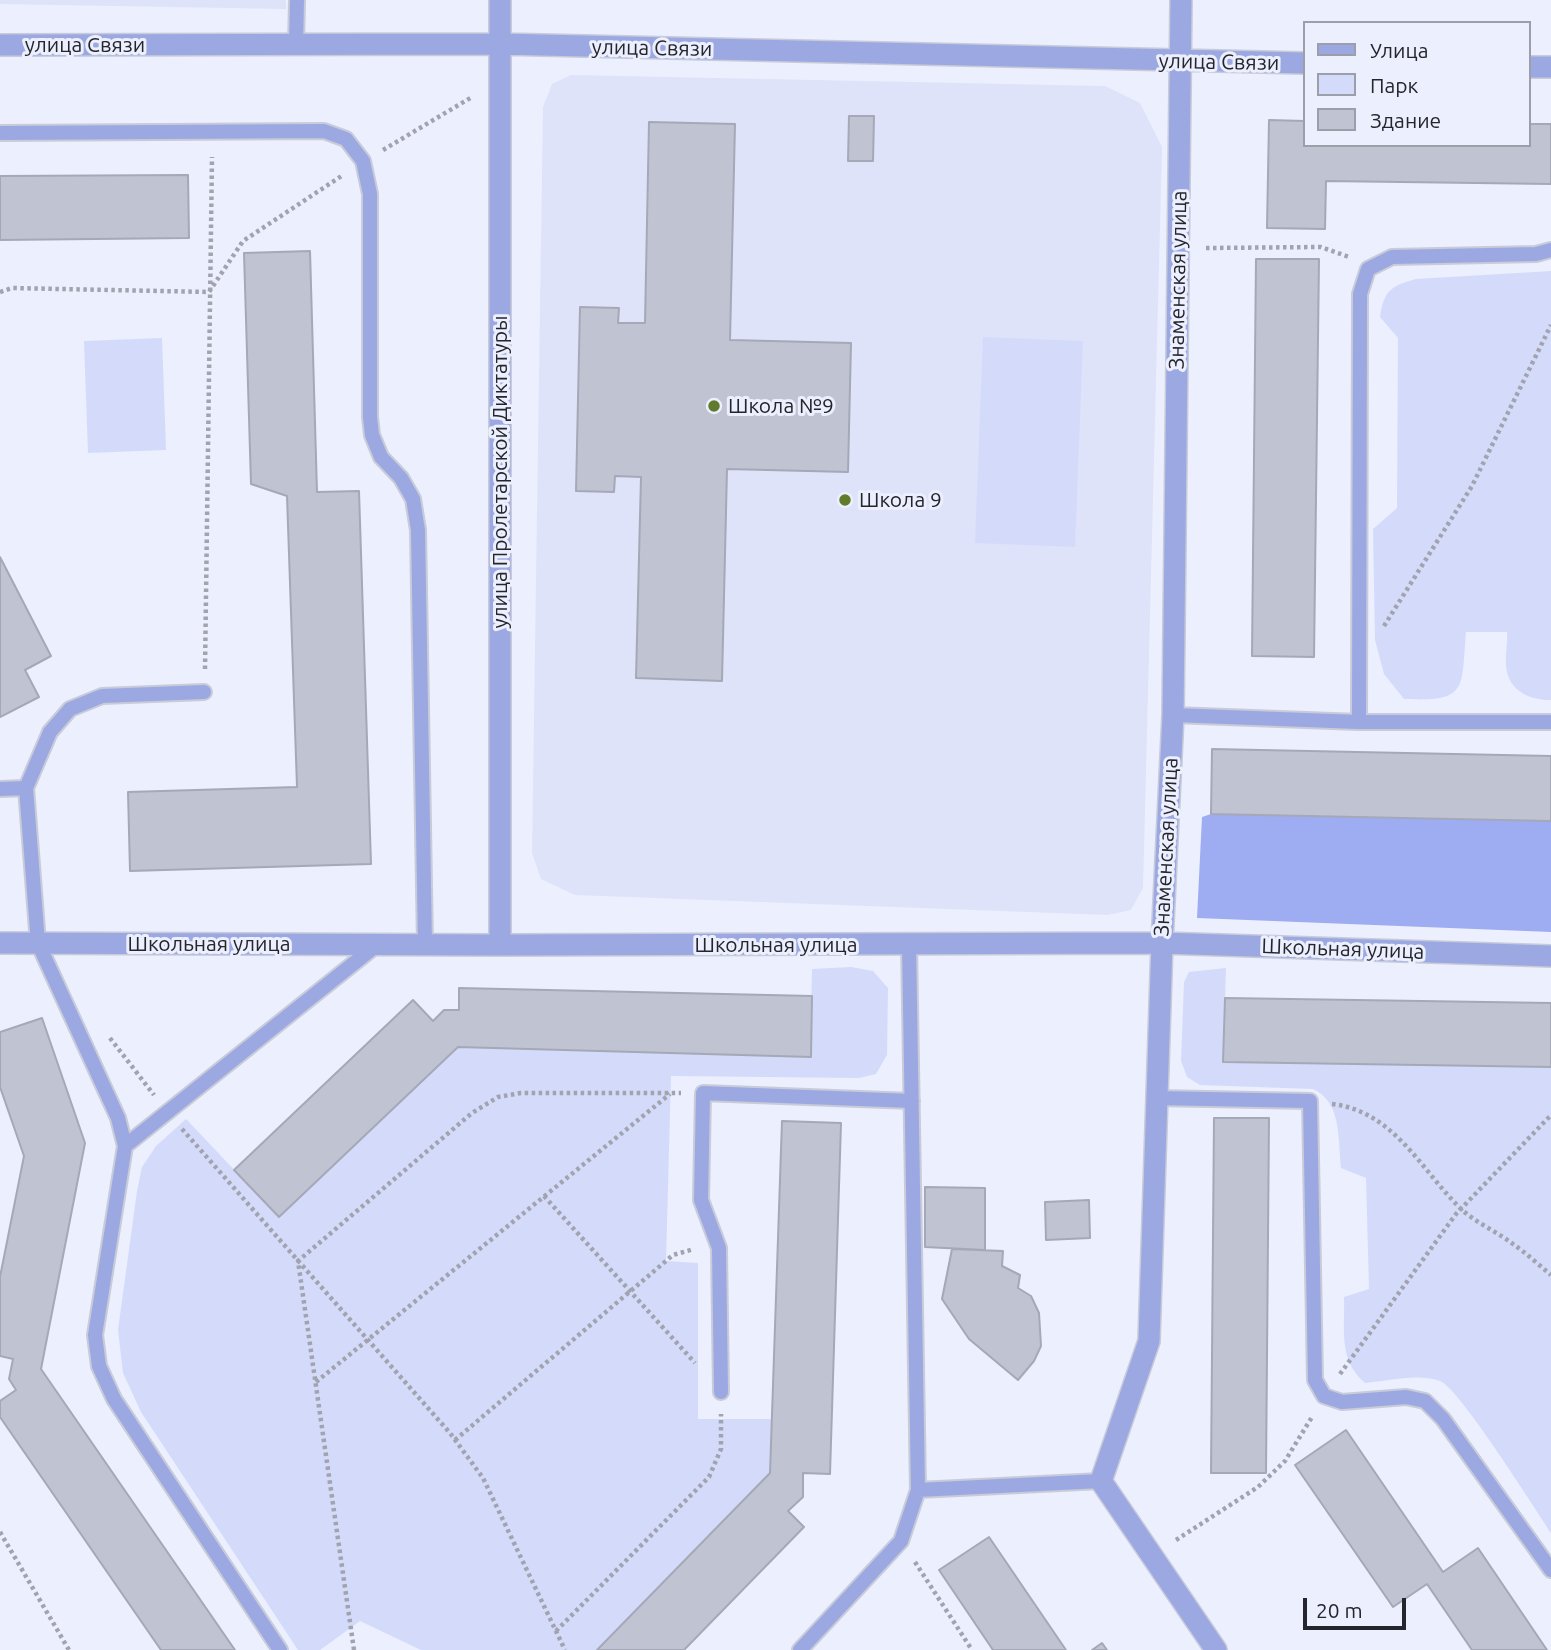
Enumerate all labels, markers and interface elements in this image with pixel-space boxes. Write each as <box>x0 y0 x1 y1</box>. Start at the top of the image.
legend <box>1302 21 1530 147</box>
street label: улица Связи <box>25 32 145 58</box>
street label: улица Связи <box>592 34 712 62</box>
text: Улица <box>1370 38 1428 62</box>
street label: улица Связи <box>1159 48 1279 76</box>
text: Парк <box>1370 73 1418 97</box>
text: Здание <box>1370 108 1441 132</box>
street label: Знаменская улица <box>1164 190 1192 370</box>
street label: улица Пролетарской Диктатуры <box>487 315 513 629</box>
place label: Школа №9 <box>728 393 834 419</box>
marker: Школа №9 <box>706 398 722 414</box>
place label: Школа 9 <box>859 487 942 513</box>
marker: Школа 9 <box>837 492 853 508</box>
street label: Знаменская улица <box>1149 757 1183 937</box>
street label: Школьная улица <box>128 931 290 957</box>
street label: Школьная улица <box>695 932 857 958</box>
street label: Школьная улица <box>1261 934 1425 964</box>
scale bar <box>1306 1584 1409 1628</box>
text: 20 m <box>1316 1598 1363 1622</box>

